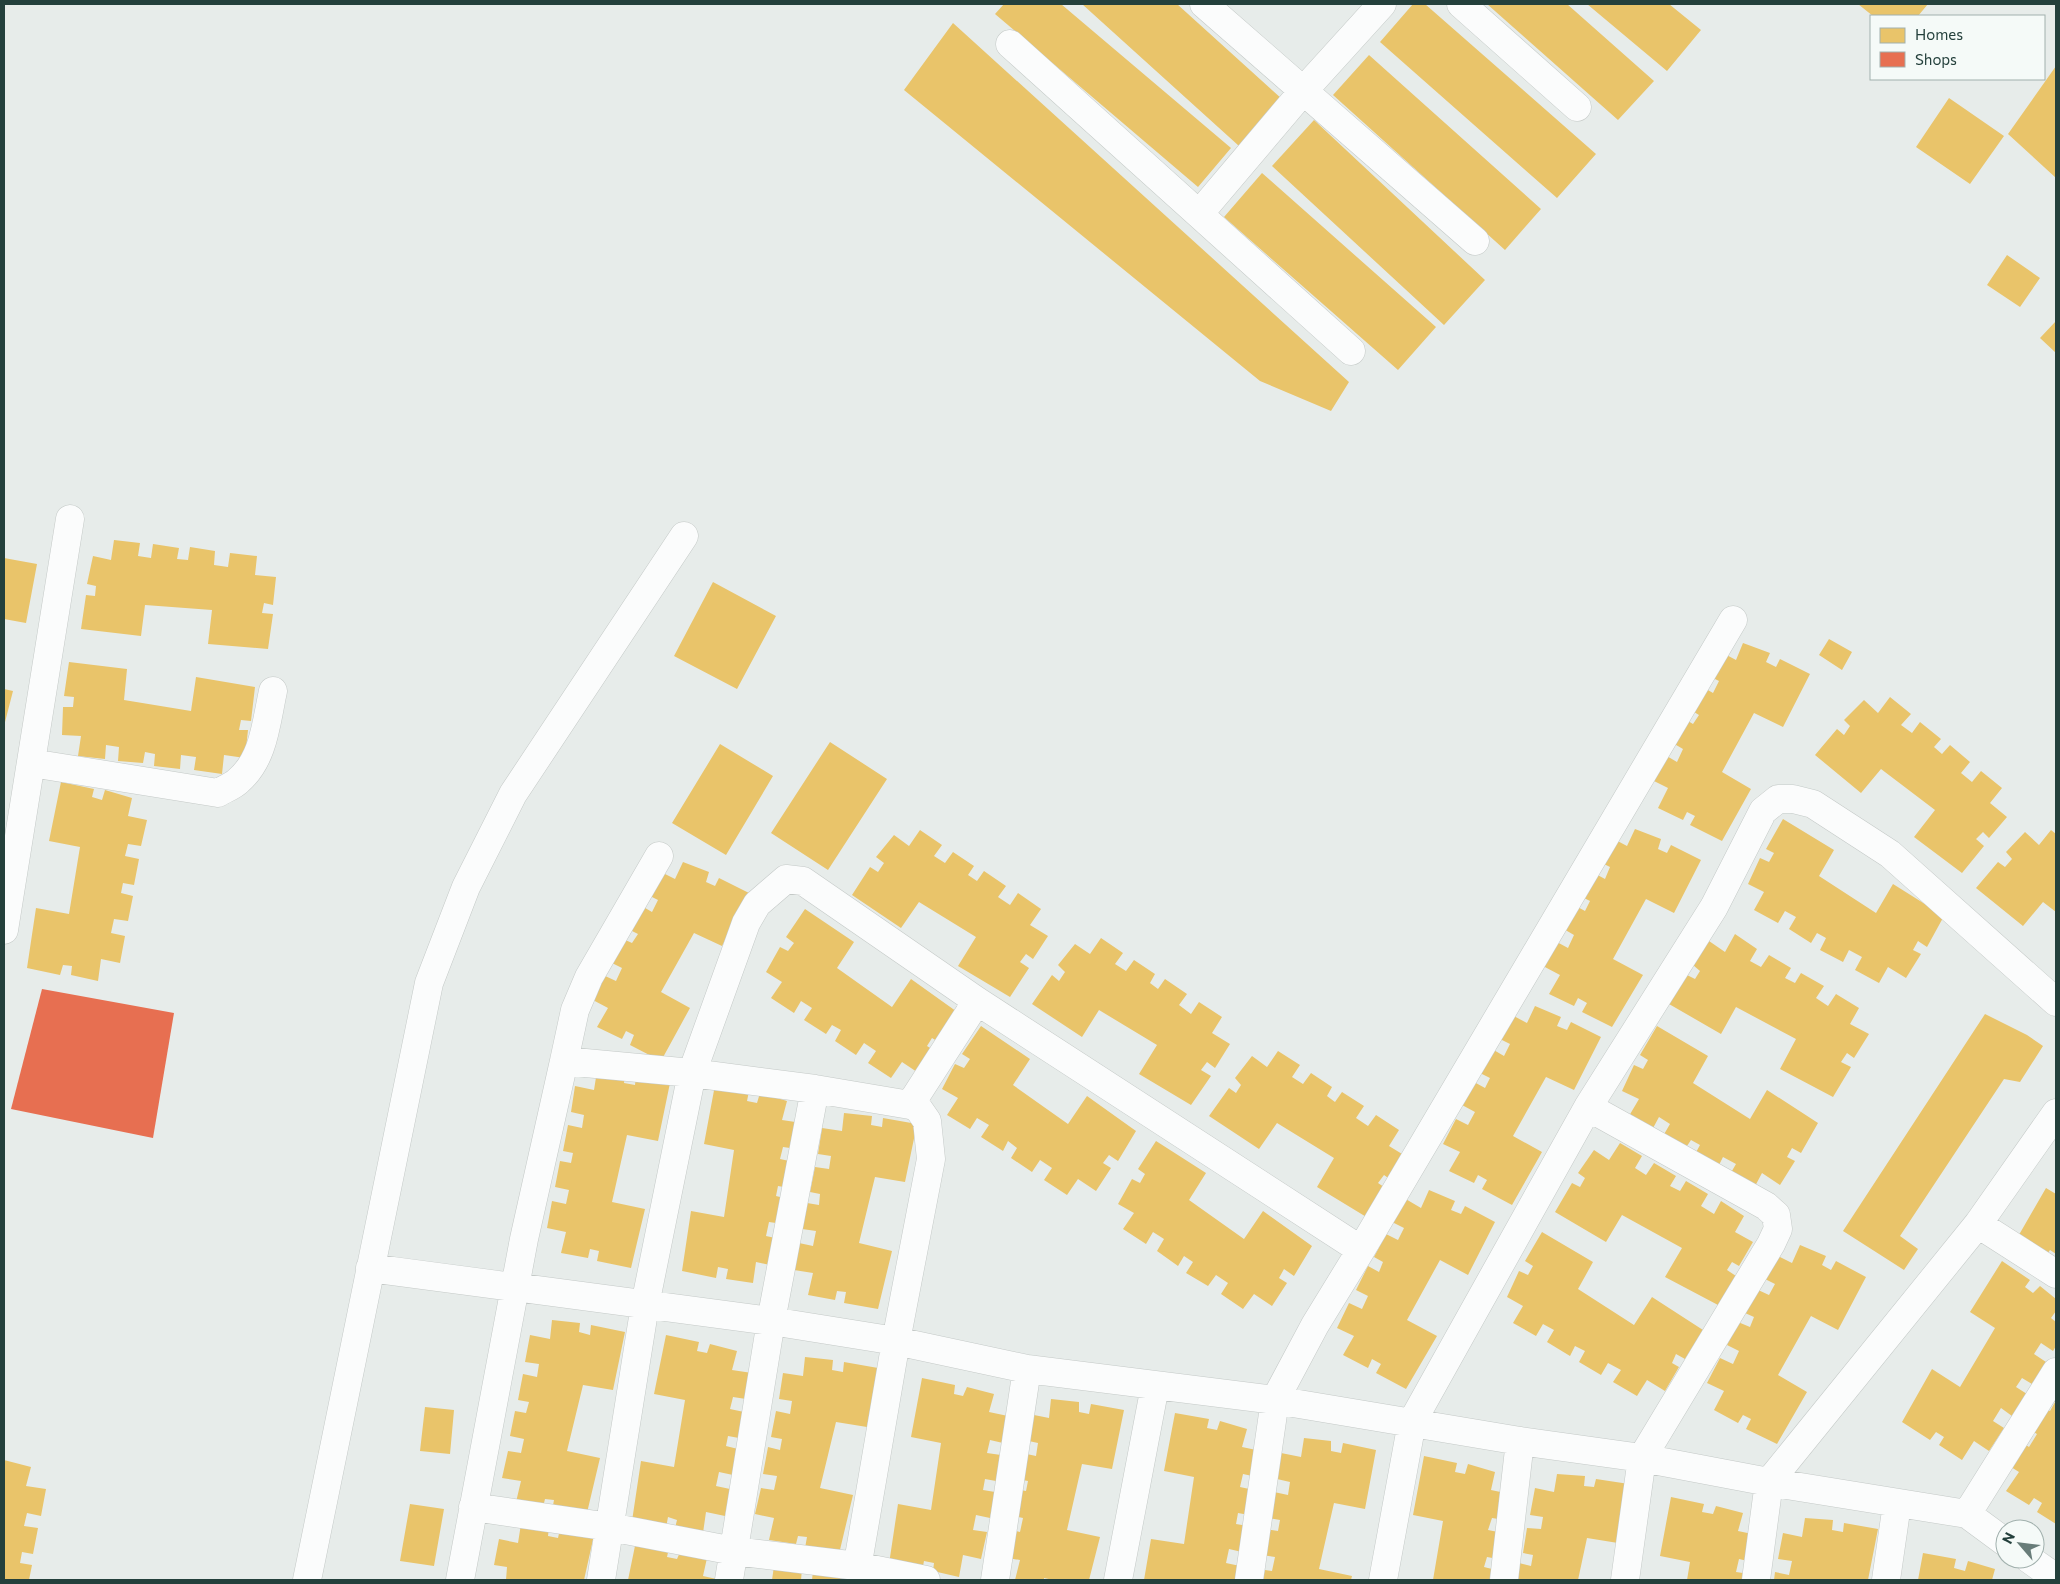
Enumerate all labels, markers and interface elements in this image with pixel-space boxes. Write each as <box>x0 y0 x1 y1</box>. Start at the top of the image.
legend <box>1870 15 2045 80</box>
text: Homes <box>1915 25 1963 43</box>
text: Shops <box>1915 50 1957 68</box>
north arrow <box>1995 1519 2045 1569</box>
text: N <box>1998 1529 2018 1546</box>

